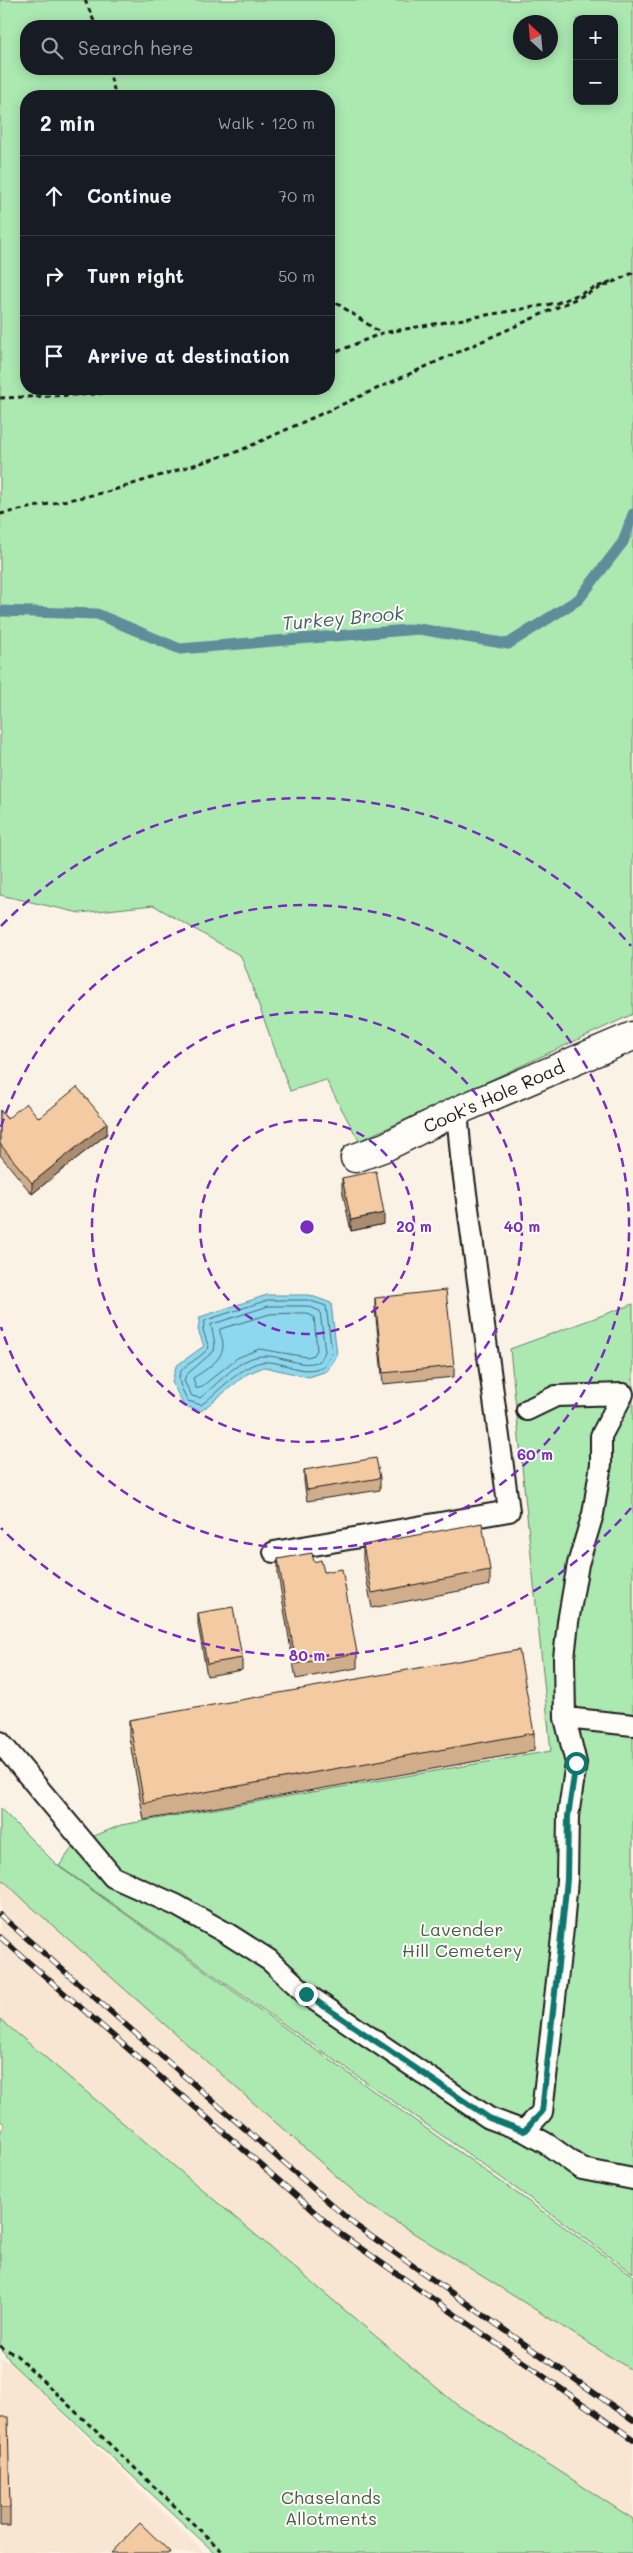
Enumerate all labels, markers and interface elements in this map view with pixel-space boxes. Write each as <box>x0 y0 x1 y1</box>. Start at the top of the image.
north arrow <box>513 15 558 60</box>
map controls <box>573 15 618 105</box>
button: + <box>573 15 618 60</box>
search box <box>20 20 335 75</box>
icon: search <box>38 34 66 62</box>
text: Search here <box>78 35 194 60</box>
button: − <box>573 60 618 105</box>
text: 2 min <box>40 109 95 136</box>
text: Walk · 120 m <box>217 112 315 133</box>
icon: ahead <box>40 182 68 210</box>
text: Continue <box>87 183 172 208</box>
text: 70 m <box>278 185 315 206</box>
icon: right <box>40 262 68 290</box>
text: Turn right <box>87 263 184 288</box>
text: 50 m <box>278 265 315 286</box>
icon: arrive <box>40 342 68 370</box>
text: Arrive at destination <box>87 343 290 368</box>
water label: Turkey Brook <box>281 600 406 635</box>
street label: Cook's Hole Road <box>419 1054 568 1138</box>
text: 20 m <box>396 1216 432 1236</box>
text: 40 m <box>504 1216 540 1236</box>
centre of rings <box>298 1218 316 1236</box>
text: 60 m <box>517 1444 553 1464</box>
text: 80 m <box>289 1645 325 1665</box>
route start <box>565 1752 588 1775</box>
park label: Lavender Hill Cemetery <box>402 1917 522 1962</box>
route end <box>295 1983 318 2006</box>
park label: Chaselands Allotments <box>281 2485 381 2530</box>

